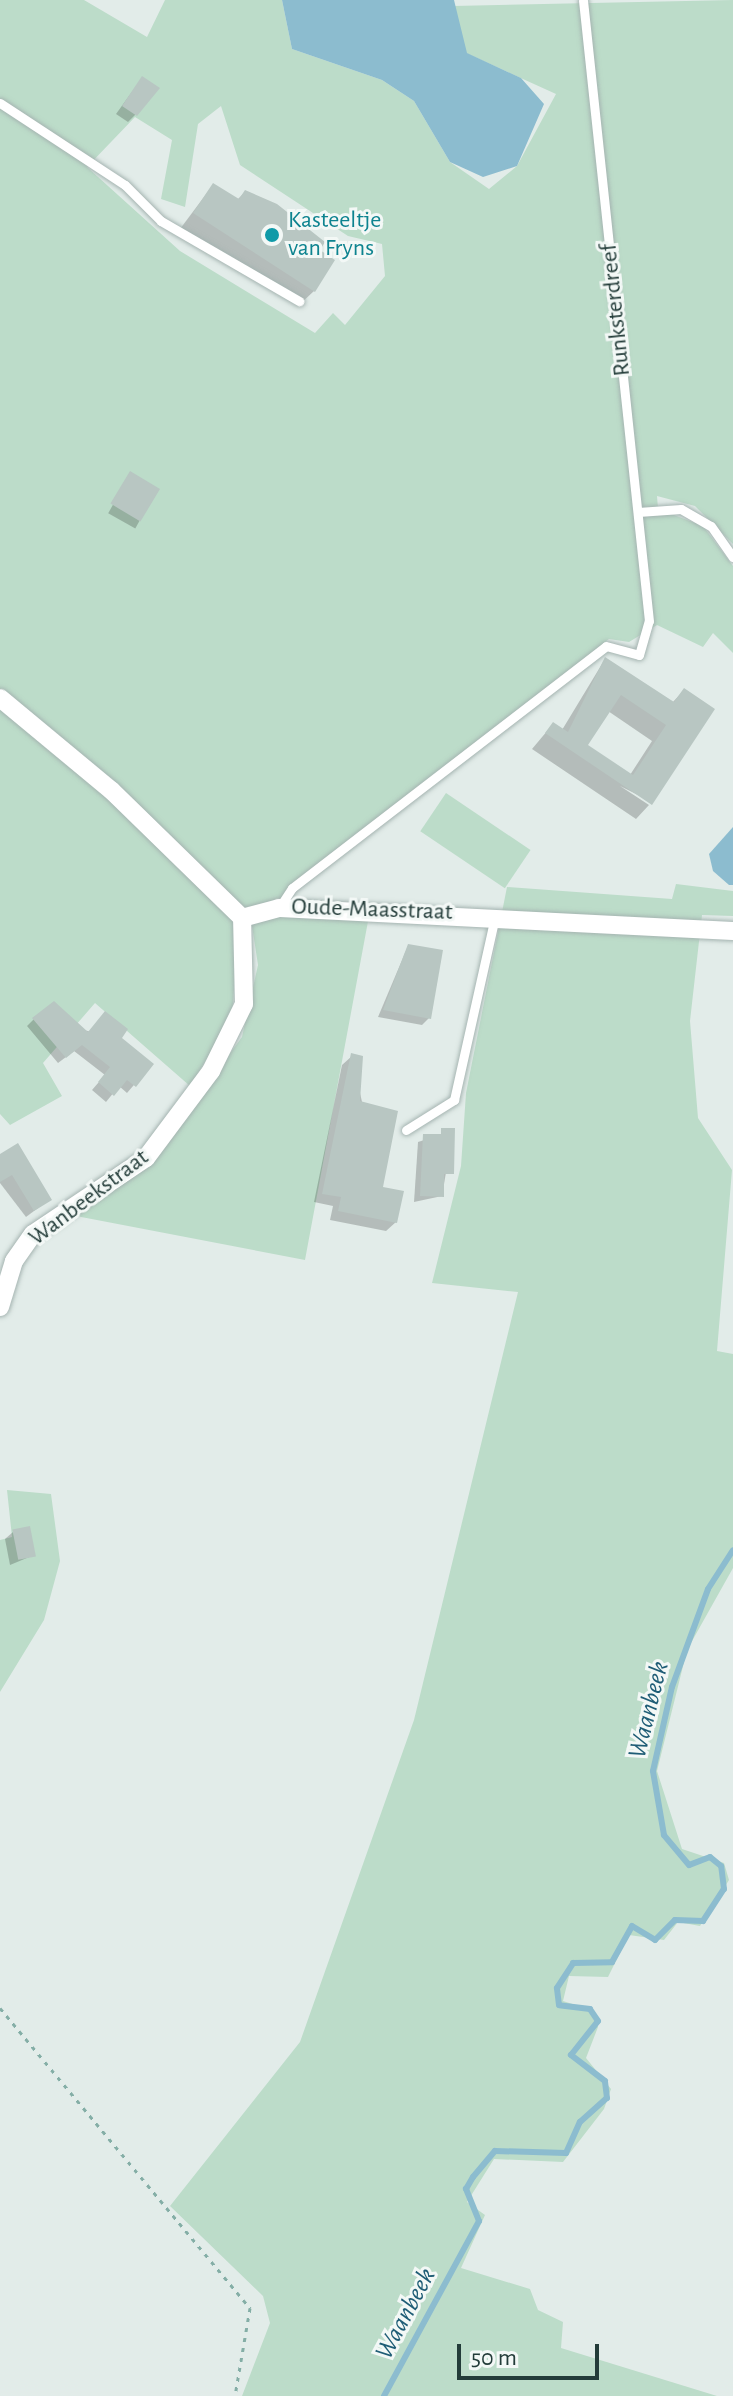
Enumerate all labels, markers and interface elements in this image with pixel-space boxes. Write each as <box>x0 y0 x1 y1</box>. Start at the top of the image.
place label: Kasteeltje van Fryns <box>288 207 381 263</box>
marker: Kasteeltje van Fryns <box>263 226 281 244</box>
street label: Runksterdreef <box>595 242 637 378</box>
street label: Oude-Maasstraat <box>291 893 453 927</box>
street label: Wanbeekstraat <box>23 1144 155 1252</box>
water label: Waanbeek <box>622 1658 676 1762</box>
water label: Waanbeek <box>369 2263 443 2365</box>
scale bar <box>461 2328 603 2378</box>
text: 50 m <box>471 2346 517 2370</box>

